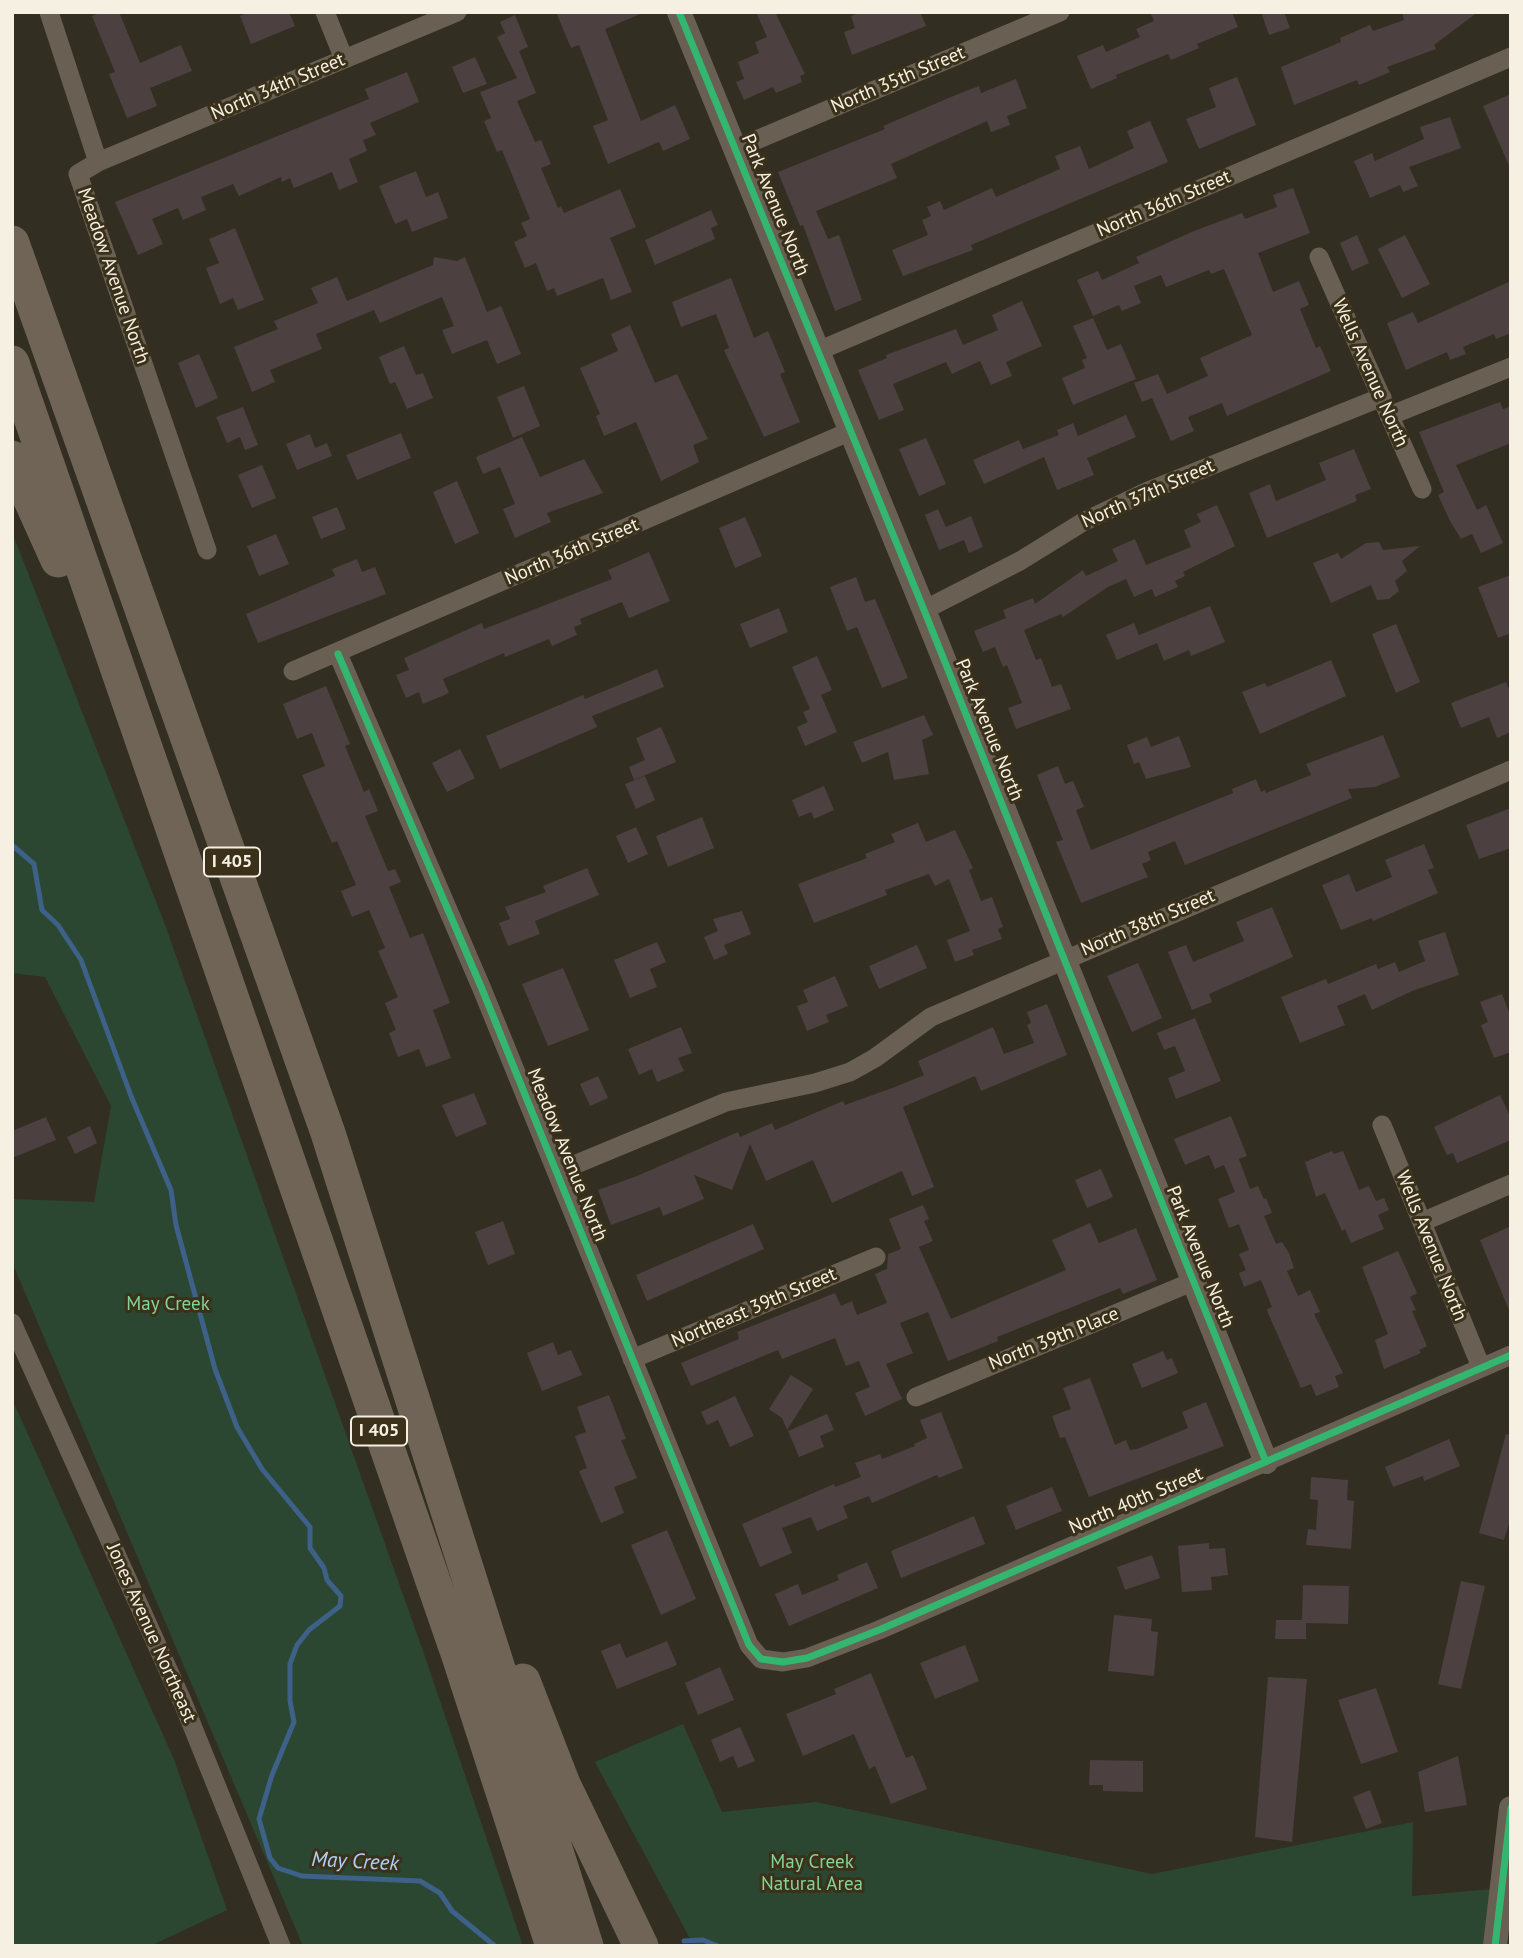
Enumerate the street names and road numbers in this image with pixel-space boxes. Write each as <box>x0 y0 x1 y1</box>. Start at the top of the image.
street label: North 35th Street <box>828 42 968 118</box>
street label: North 34th Street <box>208 49 348 125</box>
street label: Park Avenue North <box>736 131 814 279</box>
street label: North 36th Street <box>1094 166 1234 242</box>
street label: Meadow Avenue North <box>72 185 154 367</box>
street label: Wells Avenue North <box>1327 295 1413 451</box>
street label: North 37th Street <box>1078 455 1218 533</box>
street label: North 36th Street <box>502 514 642 590</box>
street label: Park Avenue North <box>950 656 1028 804</box>
road number: I 405 <box>204 848 260 876</box>
street label: North 38th Street <box>1078 885 1218 961</box>
street label: Meadow Avenue North <box>522 1065 612 1245</box>
street label: Wells Avenue North <box>1390 1168 1472 1324</box>
street label: Park Avenue North <box>1161 1183 1239 1331</box>
street label: Northeast 39th Street <box>668 1263 840 1353</box>
street label: North 39th Place <box>986 1303 1122 1375</box>
road number: I 405 <box>351 1416 407 1446</box>
street label: North 40th Street <box>1066 1463 1206 1539</box>
street label: Jones Avenue Northeast <box>101 1540 201 1726</box>

